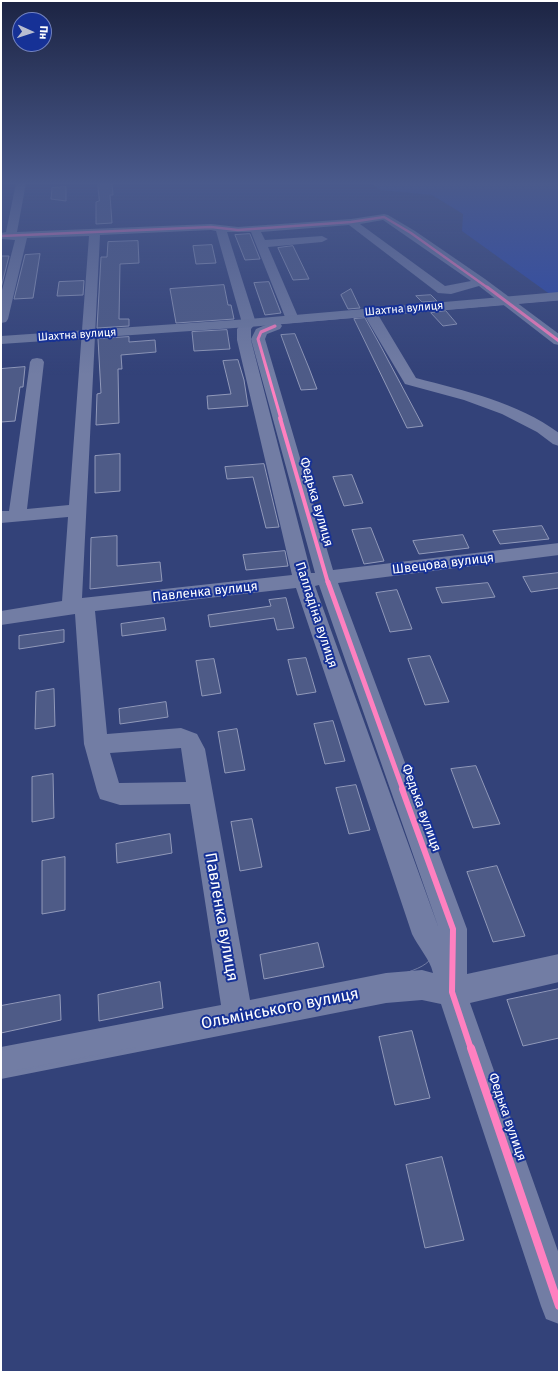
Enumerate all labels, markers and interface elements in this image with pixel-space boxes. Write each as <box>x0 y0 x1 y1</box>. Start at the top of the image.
north arrow <box>12 12 52 52</box>
text: Пн <box>37 25 50 40</box>
street label: Шахтна вулиця <box>364 299 444 319</box>
street label: Шахтна вулиця <box>37 326 117 344</box>
street label: Федька вулиця <box>296 456 336 548</box>
street label: Швецова вулиця <box>391 550 495 578</box>
street label: Палладіна вулиця <box>292 560 340 670</box>
street label: Павленка вулиця <box>152 579 258 605</box>
street label: Федька вулиця <box>398 762 444 854</box>
street label: Павленка вулиця <box>200 851 242 983</box>
street label: Ольмінського вулиця <box>200 984 360 1034</box>
street label: Федька вулиця <box>485 1071 529 1163</box>

